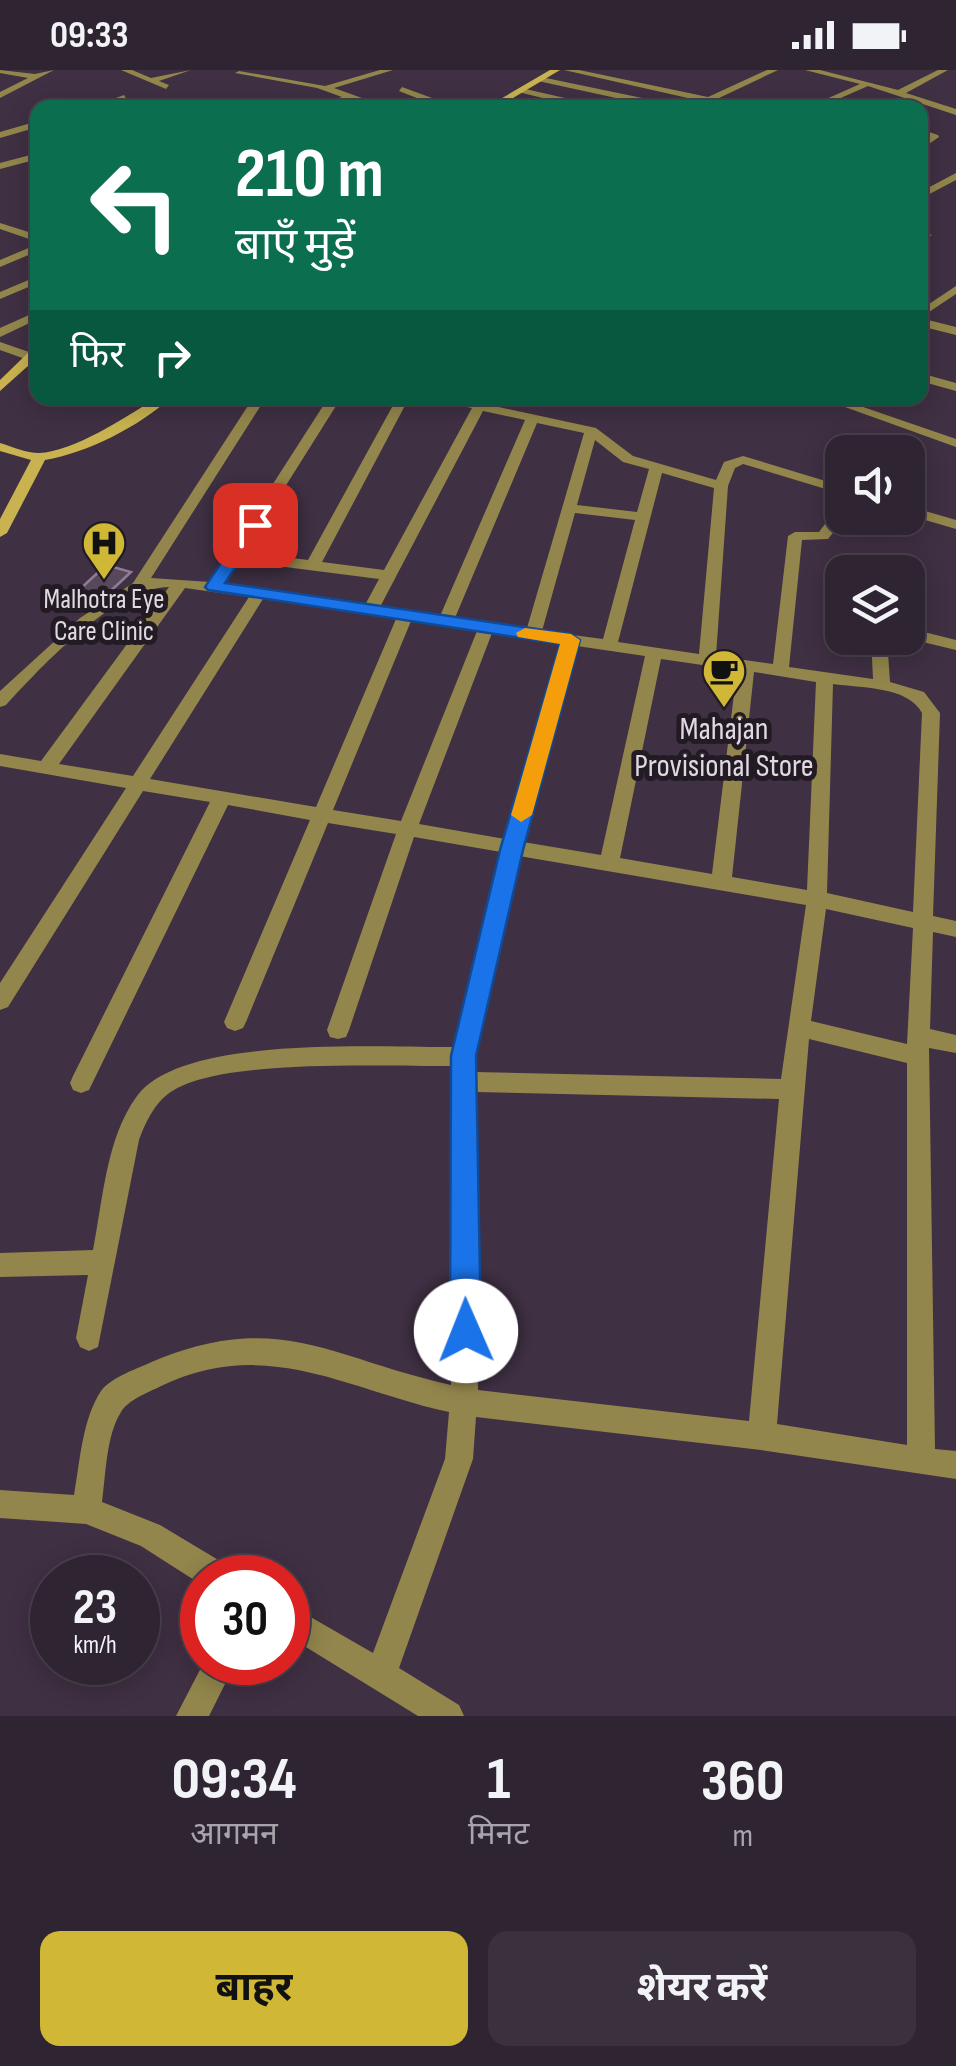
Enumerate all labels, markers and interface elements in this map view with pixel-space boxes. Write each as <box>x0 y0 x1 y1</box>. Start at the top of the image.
text: 09:33 <box>50 13 129 58</box>
text: 210 m <box>235 133 384 217</box>
icon: left <box>70 140 200 270</box>
text: बाएँ मुड़ें <box>235 218 355 273</box>
icon: right <box>145 330 200 385</box>
text: फिर <box>70 333 125 378</box>
map controls <box>825 435 925 655</box>
button: sound <box>825 435 925 535</box>
pin <box>213 483 298 568</box>
icon: arrive <box>228 498 283 553</box>
hospital icon: Malhotra Eye Care Clinic <box>81 520 127 581</box>
button: layers <box>825 555 925 655</box>
place label: Malhotra Eye Care Clinic <box>44 583 164 648</box>
cafe icon: Mahajan Provisional Store <box>701 648 747 709</box>
place label: Mahajan Provisional Store <box>634 710 814 786</box>
position arrow <box>414 1279 518 1383</box>
speed limit sign: 30 <box>180 1555 310 1685</box>
text: 23 <box>73 1578 117 1638</box>
text: km/h <box>73 1630 117 1661</box>
text: 09:34 <box>171 1744 297 1816</box>
text: 1 <box>487 1744 511 1816</box>
text: 360 <box>701 1746 785 1818</box>
text: आगमन <box>190 1815 278 1854</box>
text: मिनट <box>468 1815 529 1854</box>
text: m <box>732 1817 753 1856</box>
button: बाहर <box>40 1931 468 2046</box>
button: शेयर करें <box>488 1931 916 2046</box>

